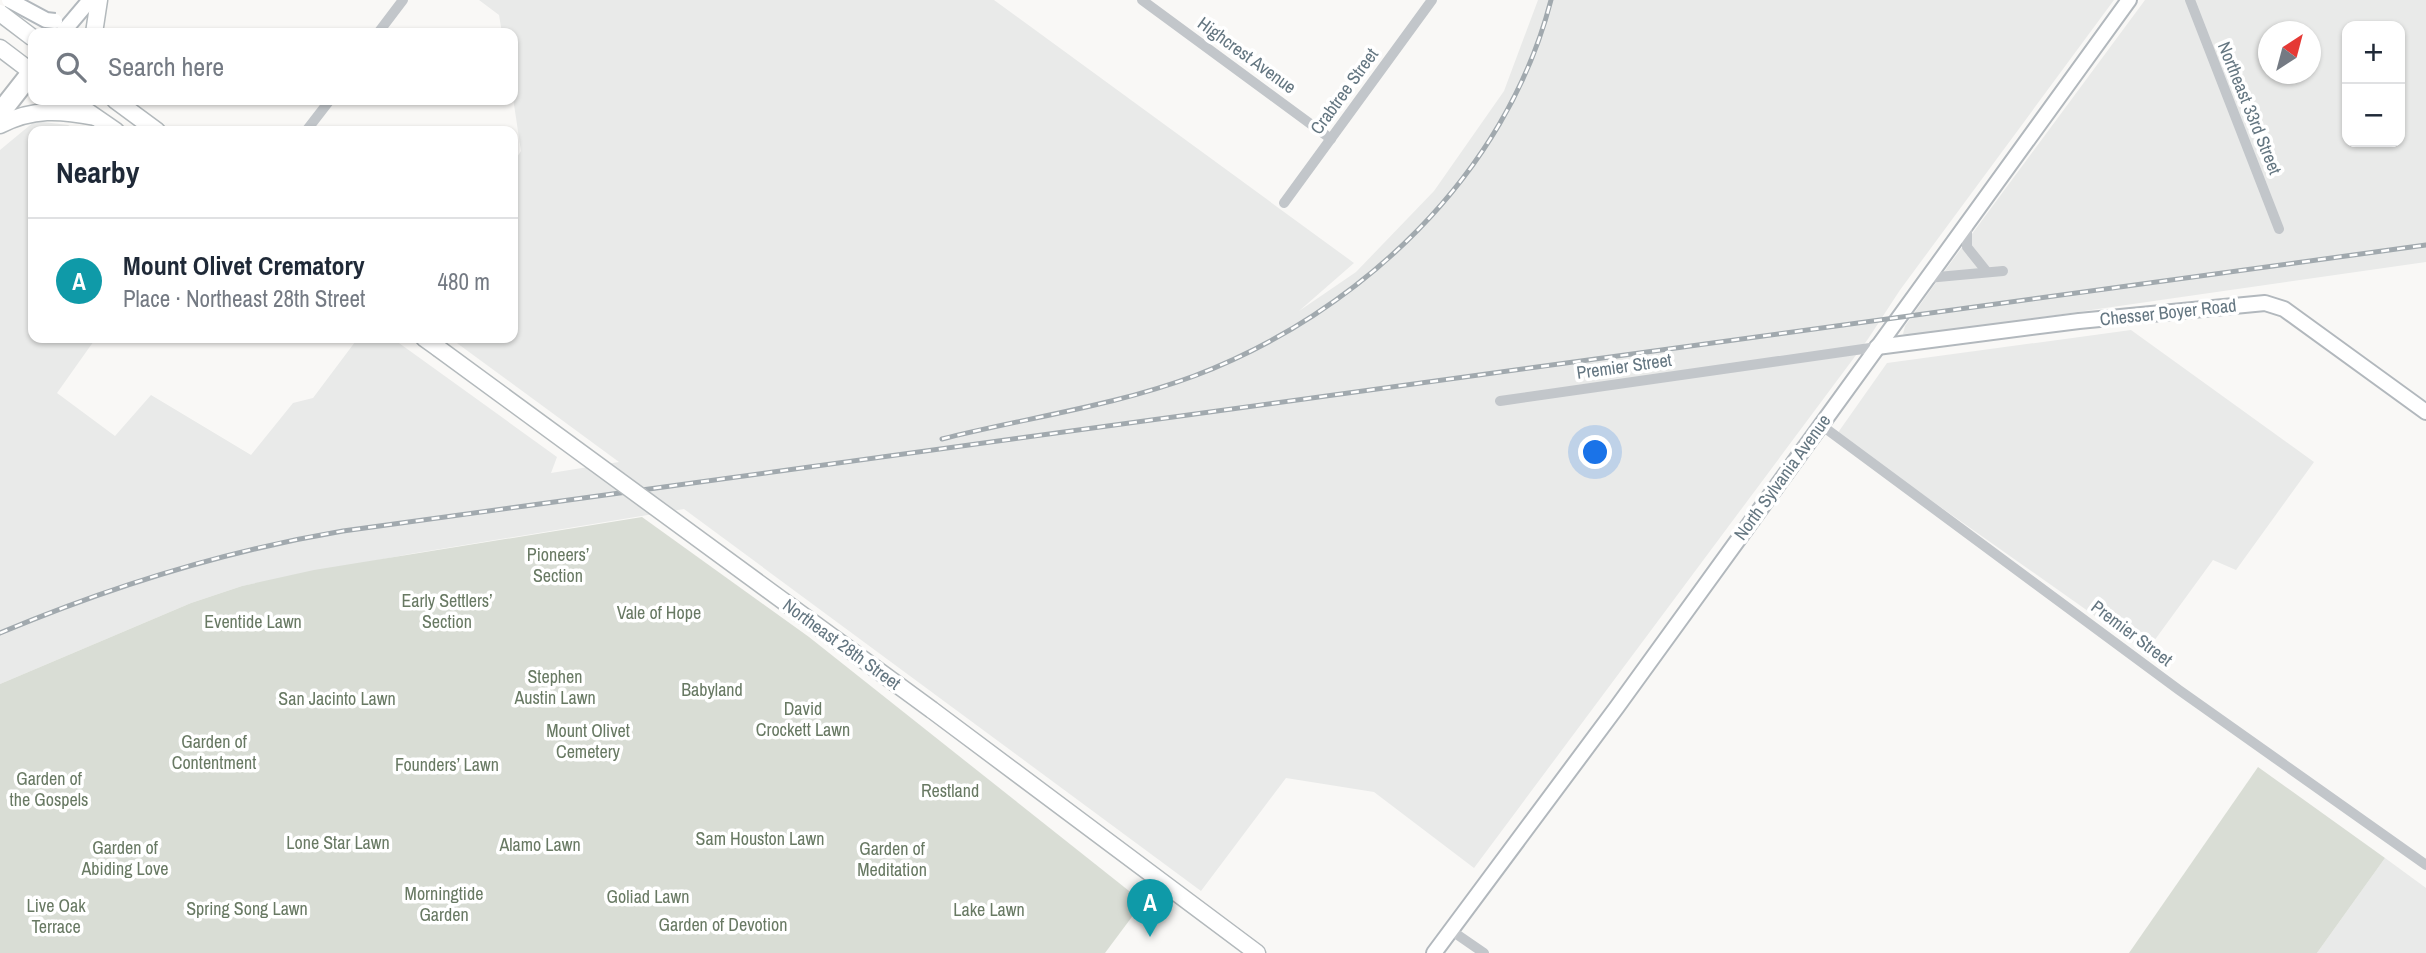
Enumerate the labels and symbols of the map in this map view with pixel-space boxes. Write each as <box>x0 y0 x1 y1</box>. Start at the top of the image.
street label: Highcrest Avenue <box>1193 11 1301 99</box>
north arrow <box>2258 21 2321 84</box>
street label: Northeast 33rd Street <box>2212 38 2288 178</box>
street label: Crabtree Street <box>1304 43 1384 139</box>
street label: Chesser Boyer Road <box>2099 292 2237 332</box>
street label: Premier Street <box>1575 347 1673 385</box>
street label: North Sylvania Avenue <box>1728 409 1836 545</box>
your location <box>1578 435 1612 469</box>
park label: Pioneers’ Section <box>527 542 589 588</box>
park label: Early Settlers’ Section <box>401 588 493 634</box>
street label: Northeast 28th Street <box>778 593 906 695</box>
street label: Premier Street <box>2086 594 2178 672</box>
park label: Vale of Hope <box>617 600 701 625</box>
park label: Eventide Lawn <box>204 609 302 634</box>
park label: Stephen Austin Lawn <box>513 664 596 710</box>
park label: Babyland <box>681 677 743 702</box>
park label: San Jacinto Lawn <box>278 686 396 711</box>
park label: David Crockett Lawn <box>756 696 850 742</box>
park label: Mount Olivet Cemetery <box>546 718 630 764</box>
park label: Garden of Contentment <box>172 729 256 775</box>
park label: Founders’ Lawn <box>395 752 499 777</box>
park label: Garden of the Gospels <box>10 766 88 812</box>
park label: Restland <box>921 778 979 803</box>
park label: Sam Houston Lawn <box>696 826 824 851</box>
park label: Lone Star Lawn <box>286 830 390 855</box>
park label: Alamo Lawn <box>498 832 581 857</box>
park label: Garden of Abiding Love <box>81 835 169 881</box>
park label: Garden of Meditation <box>857 836 927 882</box>
pin: A <box>1127 879 1173 937</box>
park label: Morningtide Garden <box>405 881 483 927</box>
park label: Goliad Lawn <box>607 884 689 909</box>
park label: Live Oak Terrace <box>26 893 86 939</box>
park label: Spring Song Lawn <box>186 896 308 921</box>
park label: Lake Lawn <box>953 897 1025 922</box>
park label: Garden of Devotion <box>659 912 787 937</box>

